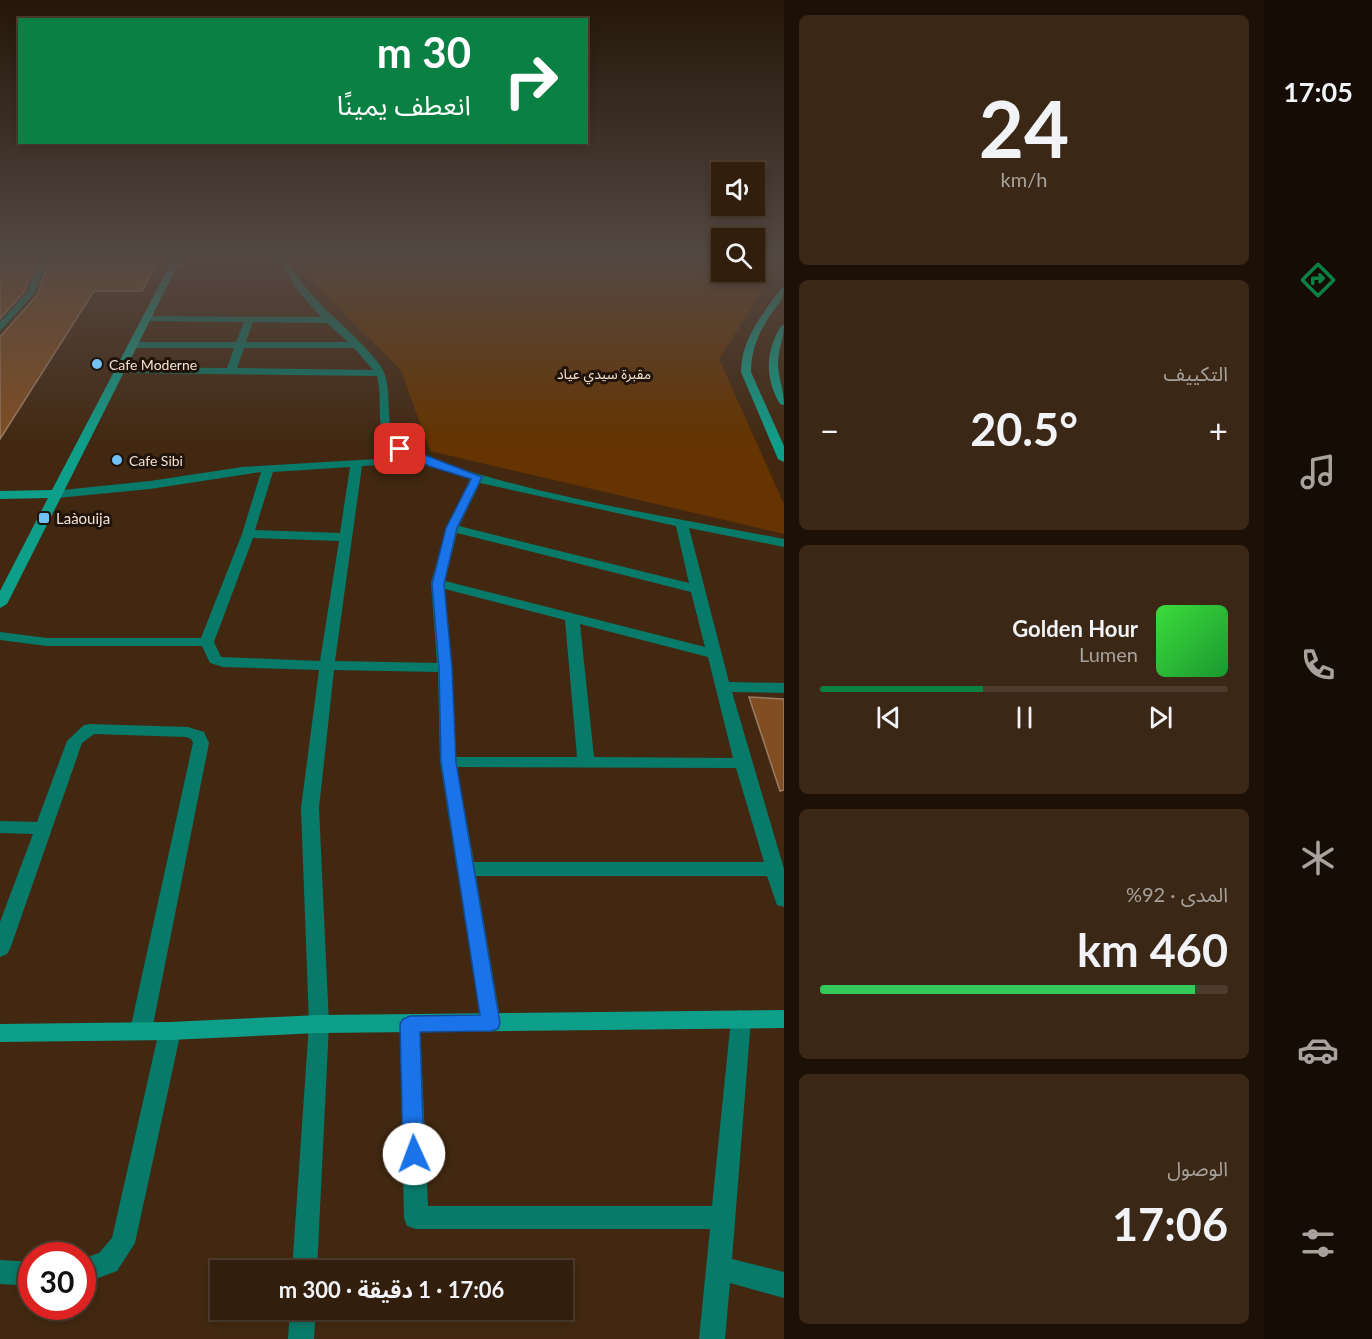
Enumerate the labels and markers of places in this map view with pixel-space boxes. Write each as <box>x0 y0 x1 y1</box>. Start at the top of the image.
place label: Cafe Moderne <box>109 356 197 373</box>
marker: Cafe Moderne <box>90 357 104 371</box>
pin <box>374 423 425 474</box>
place label: Cafe Sibi <box>129 452 183 469</box>
marker: Cafe Sibi <box>110 453 124 467</box>
place label: Laàouija <box>56 509 110 527</box>
marker: Laàouija <box>37 511 51 525</box>

